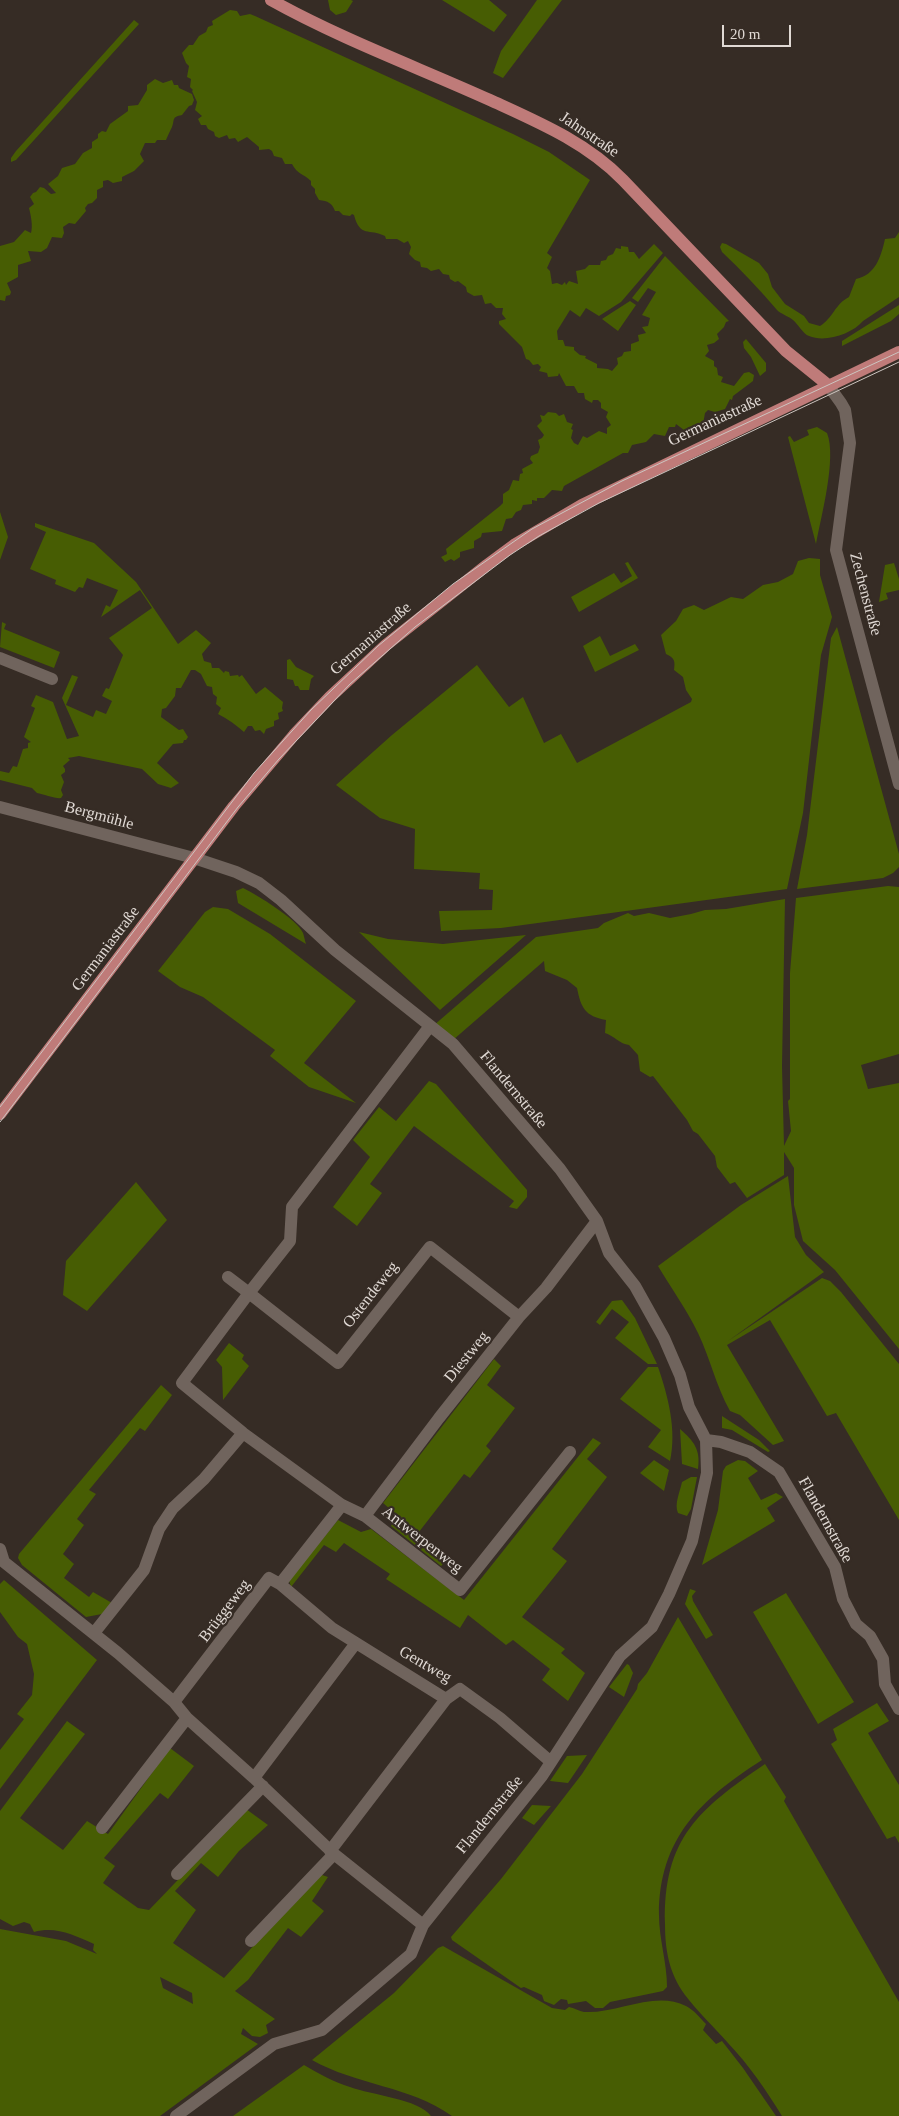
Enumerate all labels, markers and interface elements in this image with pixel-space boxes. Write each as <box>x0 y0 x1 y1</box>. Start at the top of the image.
scale bar <box>724 15 793 47</box>
text: 20 m <box>730 26 760 42</box>
street label: Jahnstraße <box>556 108 622 162</box>
street label: Germaniastraße <box>665 391 765 451</box>
street label: Zechenstraße <box>845 550 885 638</box>
street label: Germaniastraße <box>326 599 416 679</box>
street label: Bergmühle <box>62 798 136 834</box>
street label: Germaniastraße <box>68 903 144 995</box>
street label: Flandernstraße <box>475 1047 551 1133</box>
street label: Ostendeweg <box>339 1258 403 1332</box>
street label: Diestweg <box>441 1327 493 1387</box>
street label: Flandernstraße <box>794 1474 856 1566</box>
street label: Antwerpenweg <box>378 1502 466 1578</box>
street label: Brüggeweg <box>195 1576 255 1646</box>
street label: Gentweg <box>395 1642 455 1688</box>
street label: Flandernstraße <box>453 1772 527 1858</box>

